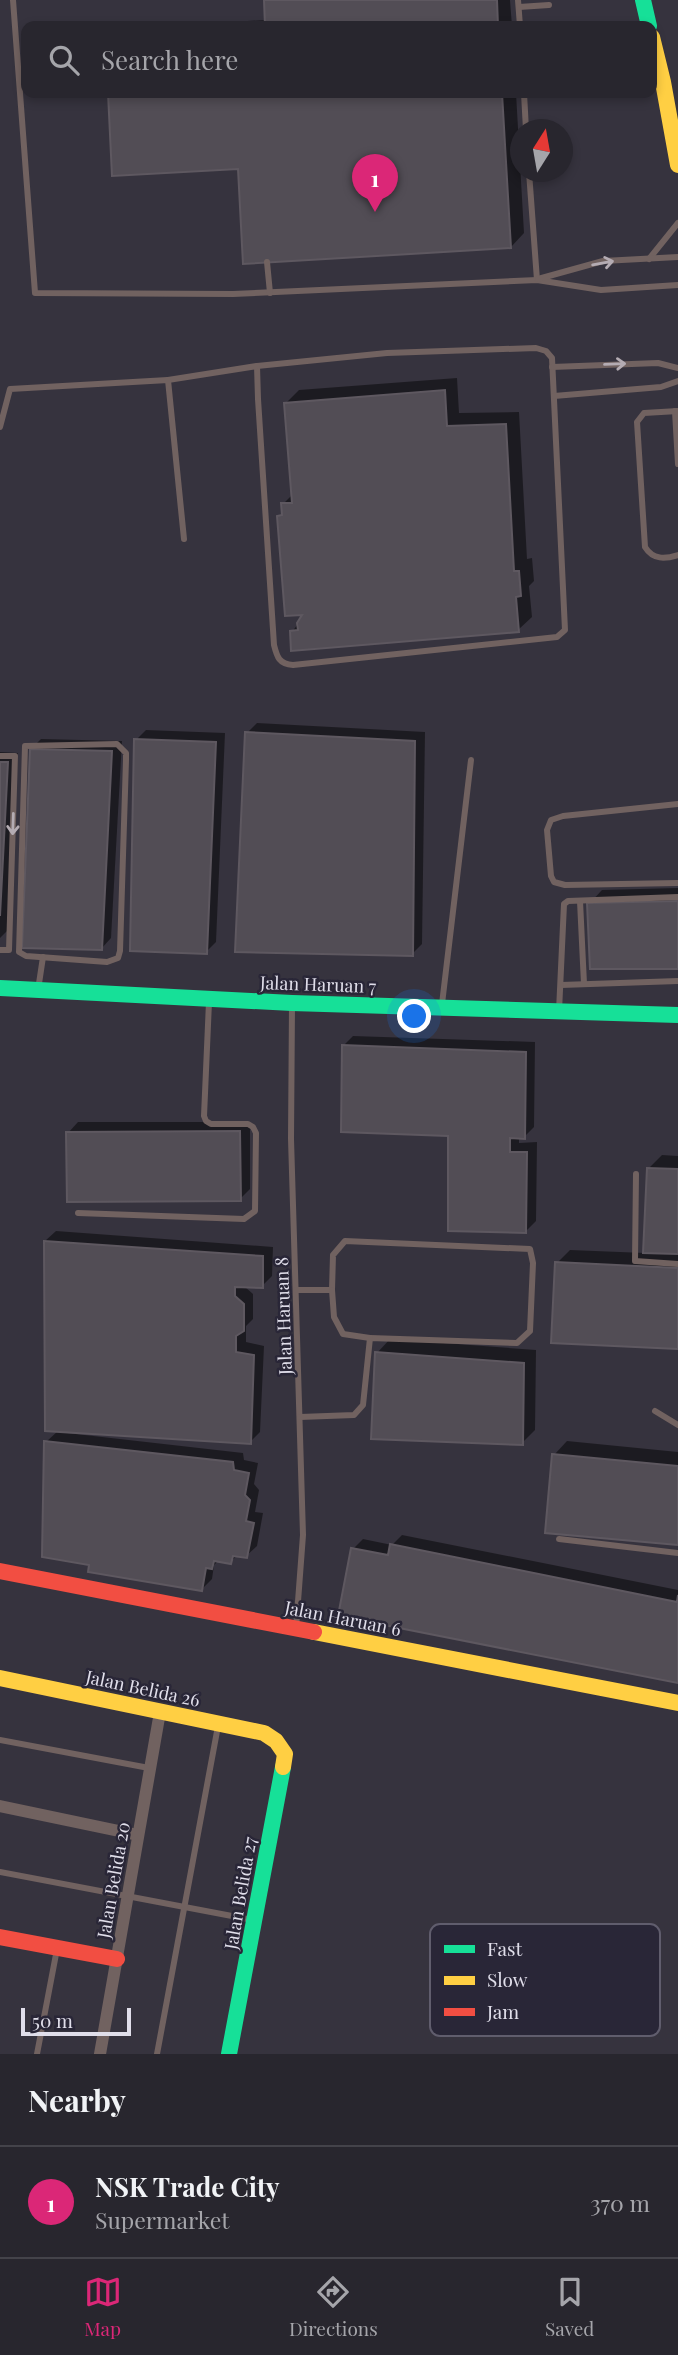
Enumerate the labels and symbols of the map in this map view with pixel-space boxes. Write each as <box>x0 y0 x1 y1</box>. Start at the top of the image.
north arrow <box>510 119 573 182</box>
pin: 1 <box>352 154 398 212</box>
one-way arrow <box>591 256 614 269</box>
one-way arrow <box>604 358 627 371</box>
one-way arrow <box>6 812 20 835</box>
street label: Jalan Haruan 7 <box>258 970 377 998</box>
your location <box>397 999 431 1033</box>
street label: Jalan Haruan 8 <box>269 1256 297 1377</box>
street label: Jalan Haruan 6 <box>282 1595 403 1641</box>
street label: Jalan Belida 26 <box>83 1664 202 1712</box>
street label: Jalan Belida 20 <box>91 1820 135 1941</box>
street label: Jalan Belida 27 <box>218 1834 262 1952</box>
legend <box>430 1924 660 2036</box>
text: Fast <box>487 1935 523 1961</box>
text: Slow <box>487 1966 528 1992</box>
text: Jam <box>486 1998 519 2024</box>
scale bar <box>21 2005 131 2037</box>

